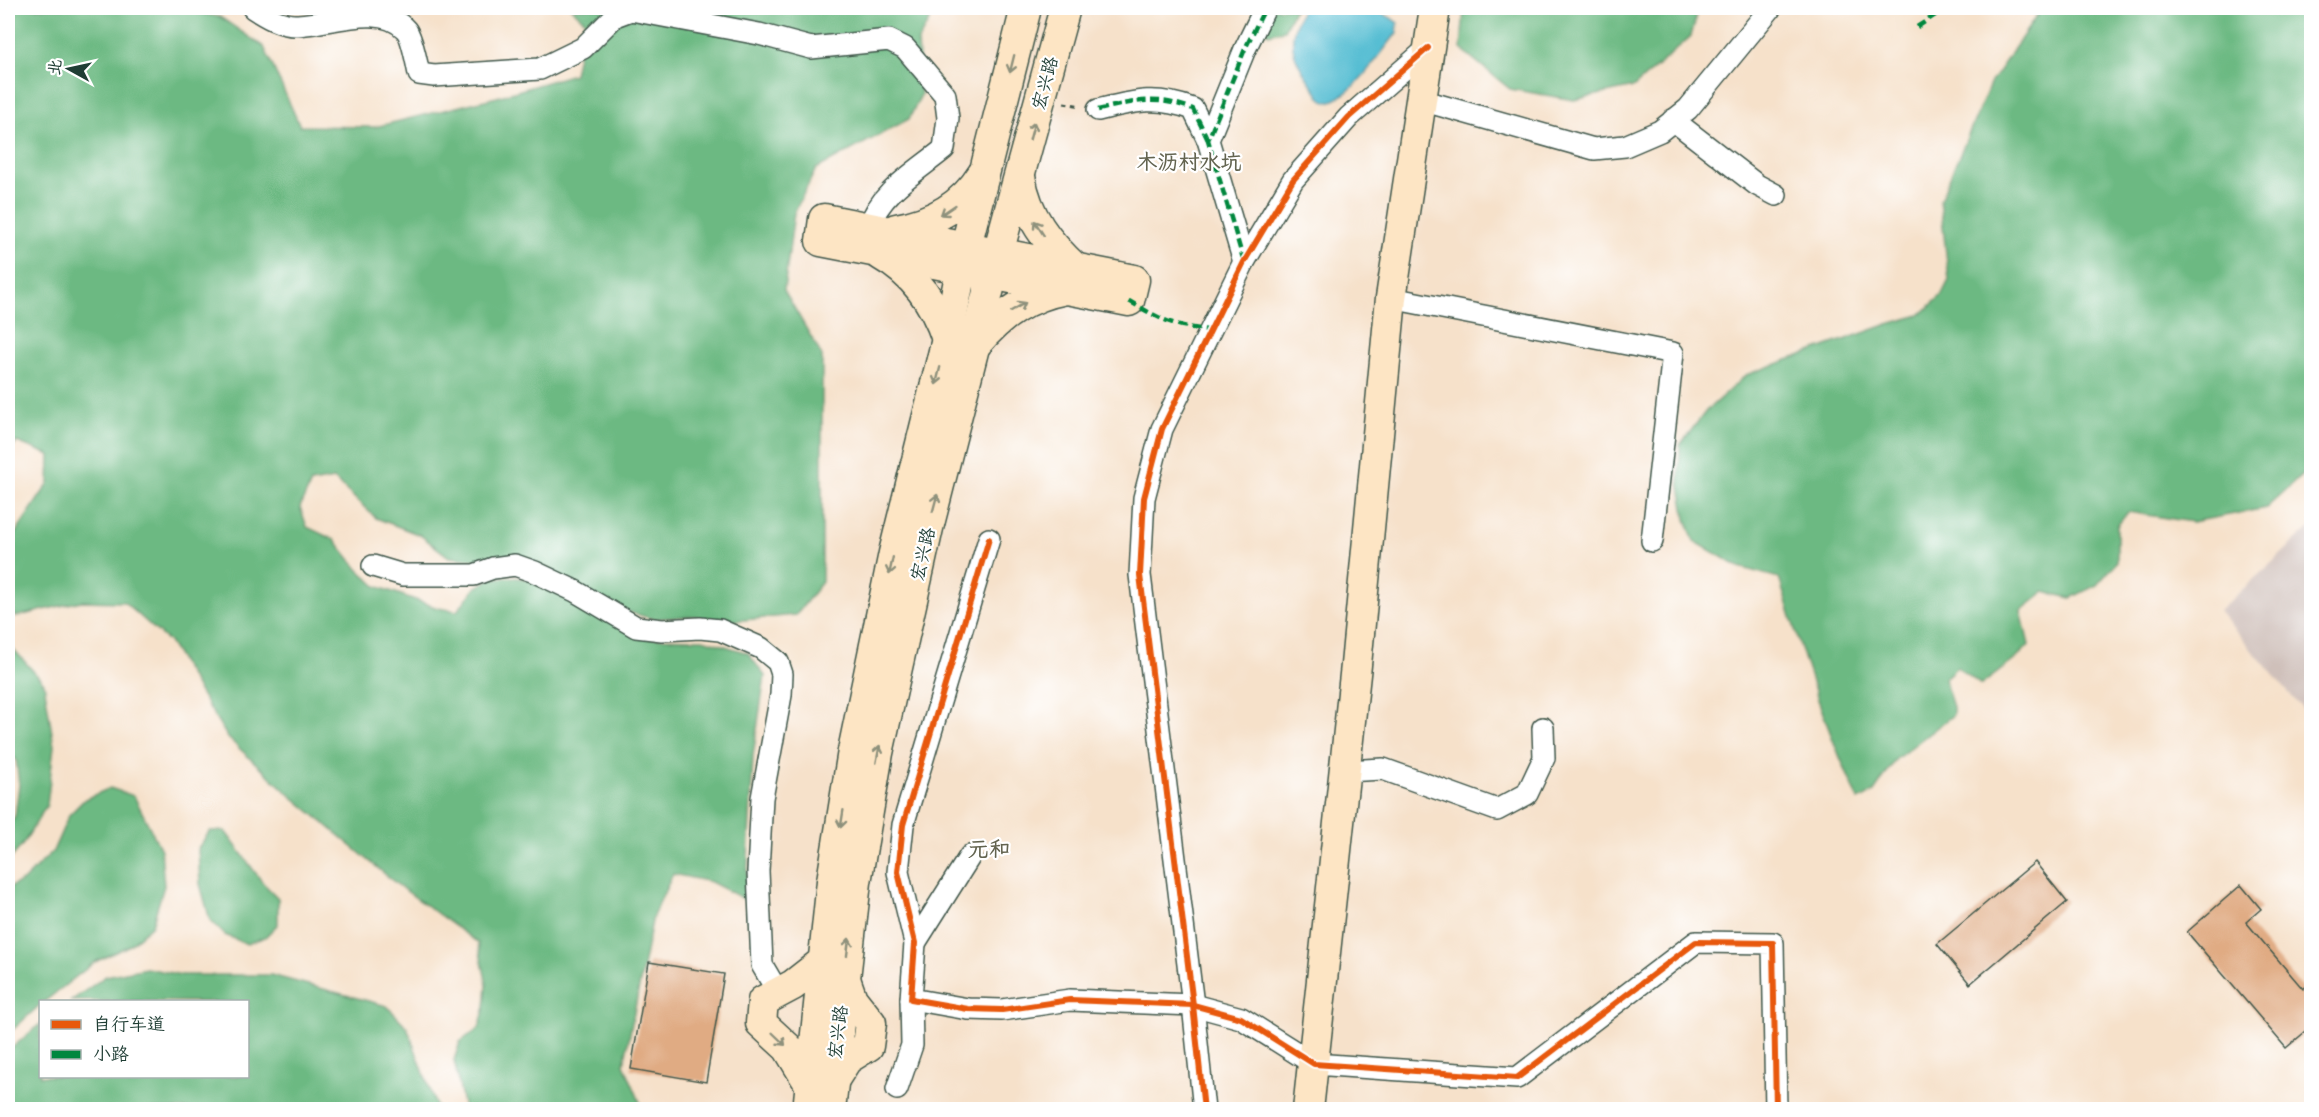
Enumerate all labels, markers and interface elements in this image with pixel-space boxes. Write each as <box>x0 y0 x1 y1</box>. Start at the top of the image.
north arrow <box>39 39 99 99</box>
one-way arrow <box>1006 54 1018 73</box>
street label: 宏兴路 <box>1026 54 1064 112</box>
text: 北 <box>43 58 66 76</box>
one-way arrow <box>1027 122 1038 141</box>
district label: 木沥村水坑 <box>1137 148 1242 176</box>
one-way arrow <box>939 204 956 217</box>
one-way arrow <box>1033 221 1045 237</box>
one-way arrow <box>1009 300 1026 312</box>
one-way arrow <box>931 367 943 386</box>
one-way arrow <box>930 494 941 513</box>
street label: 宏兴路 <box>905 525 941 583</box>
one-way arrow <box>885 556 896 575</box>
one-way arrow <box>873 745 884 765</box>
one-way arrow <box>836 809 847 828</box>
district label: 元和 <box>968 835 1010 863</box>
one-way arrow <box>843 938 854 957</box>
legend <box>39 1000 249 1078</box>
street label: 宏兴路 <box>823 1004 853 1060</box>
text: 自行车道 <box>93 1012 165 1036</box>
one-way arrow <box>771 1032 786 1047</box>
text: 小路 <box>93 1042 129 1066</box>

